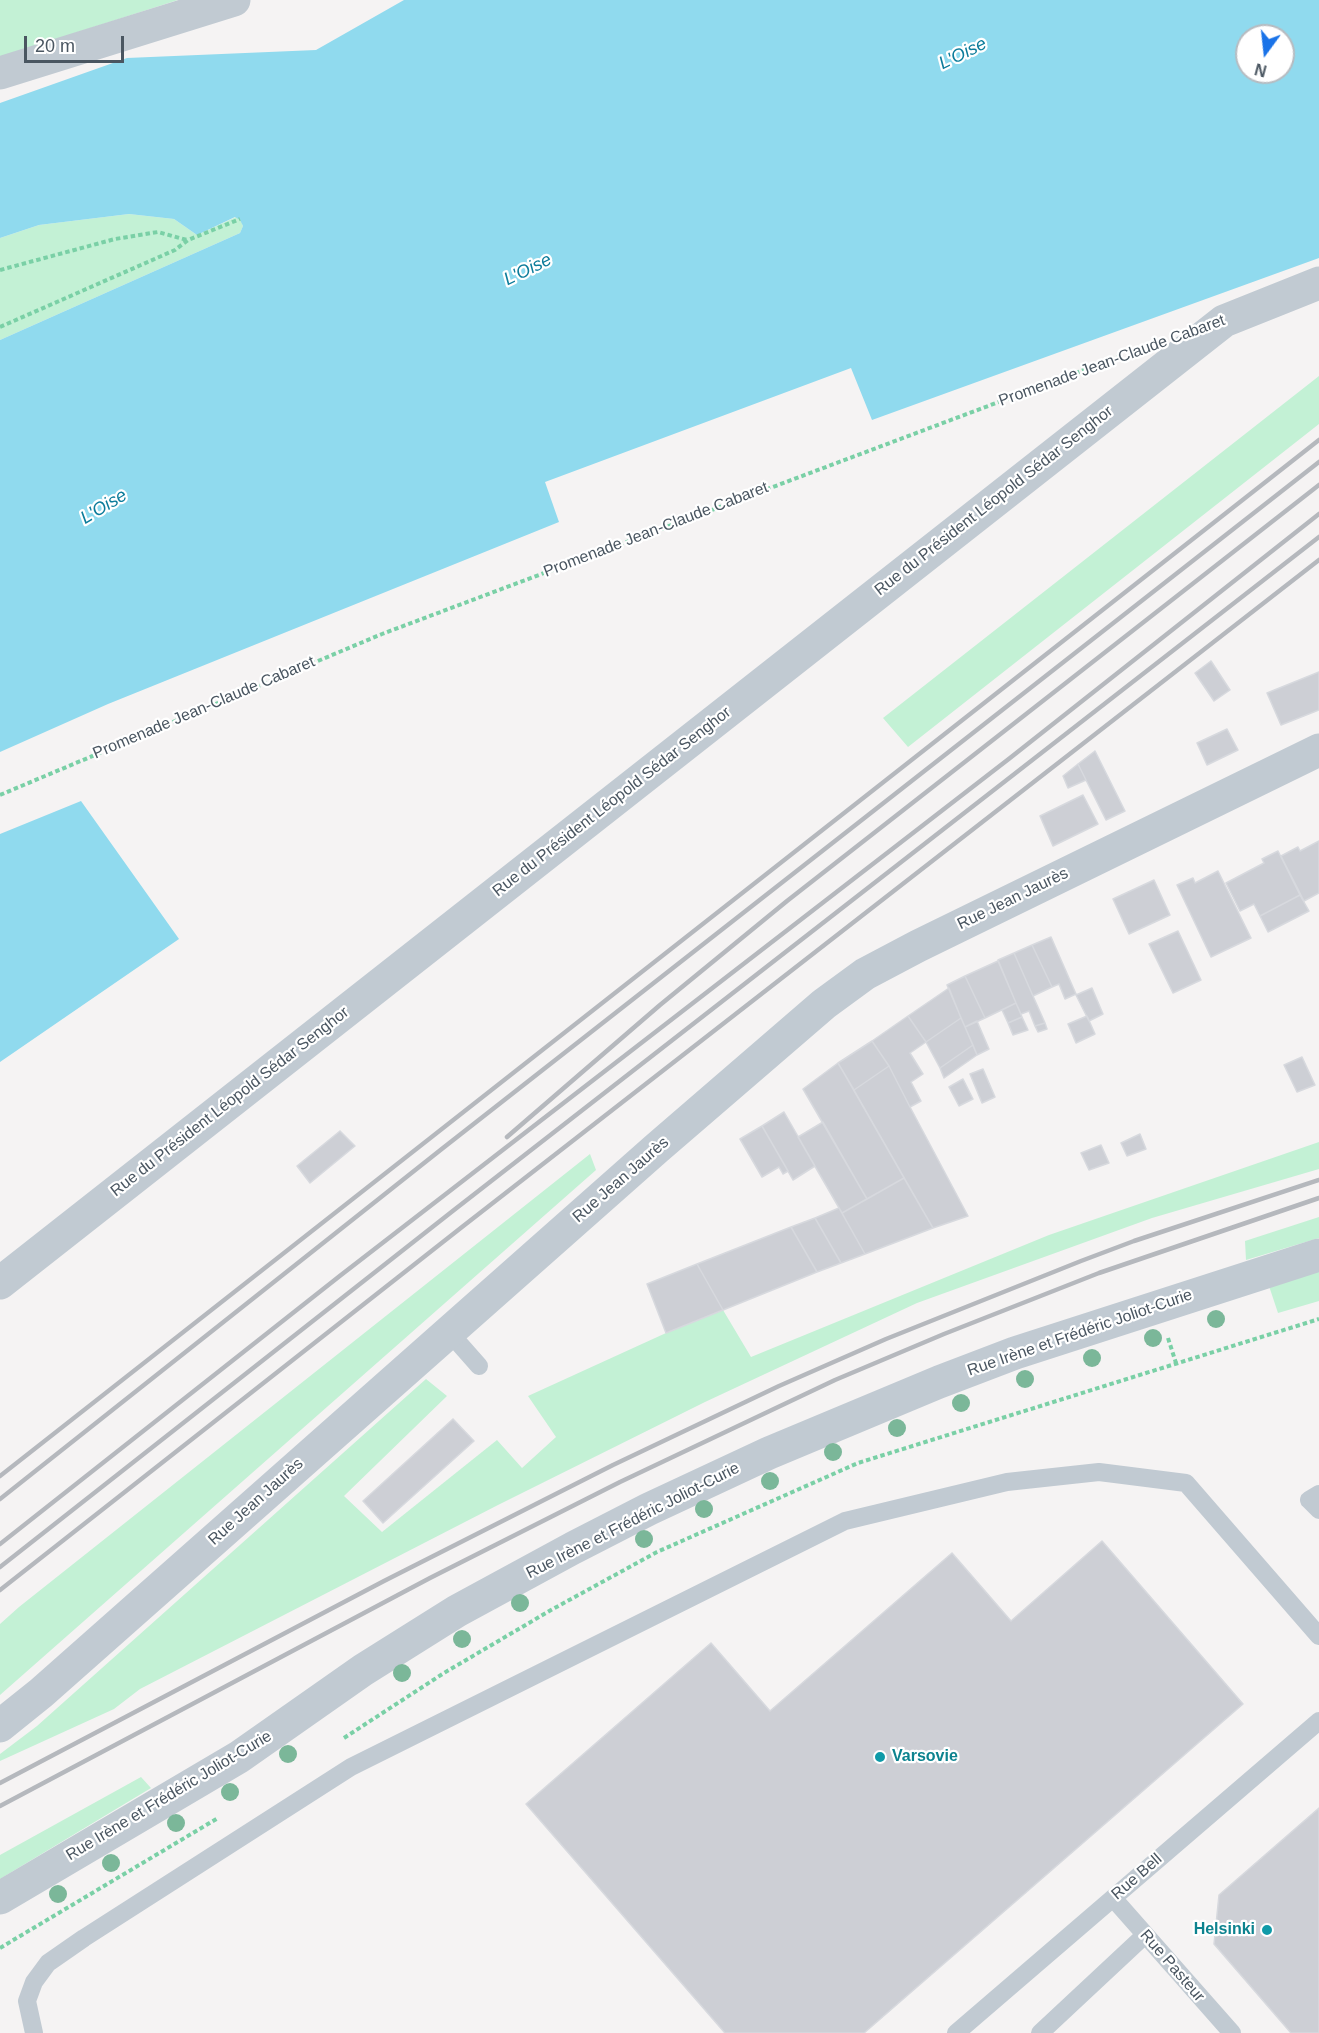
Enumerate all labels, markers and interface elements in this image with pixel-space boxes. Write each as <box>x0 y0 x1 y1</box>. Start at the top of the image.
scale bar <box>27 24 128 62</box>
north arrow <box>1235 24 1295 84</box>
water label: L'Oise <box>936 33 990 75</box>
text: 20 m <box>35 36 75 56</box>
text: N <box>1253 60 1269 80</box>
water label: L'Oise <box>501 249 555 291</box>
street label: Promenade Jean-Claude Cabaret <box>996 311 1228 411</box>
street label: Rue du Président Léopold Sédar Senghor <box>871 402 1117 600</box>
street label: Promenade Jean-Claude Cabaret <box>541 478 771 582</box>
water label: L'Oise <box>77 485 131 529</box>
street label: Promenade Jean-Claude Cabaret <box>90 652 318 764</box>
street label: Rue du Président Léopold Sédar Senghor <box>489 703 735 901</box>
street label: Rue Jean Jaurès <box>954 864 1072 934</box>
street label: Rue du Président Léopold Sédar Senghor <box>107 1003 353 1201</box>
street label: Rue Jean Jaurès <box>569 1133 673 1227</box>
street label: Rue Irène et Frédéric Joliot-Curie <box>965 1285 1195 1381</box>
street label: Rue Jean Jaurès <box>205 1454 307 1550</box>
street label: Rue Irène et Frédéric Joliot-Curie <box>523 1459 743 1583</box>
street label: Rue Irène et Frédéric Joliot-Curie <box>63 1727 275 1865</box>
place label: Varsovie <box>892 1747 958 1767</box>
marker: Varsovie <box>873 1750 887 1764</box>
street label: Rue Bell <box>1108 1850 1166 1904</box>
place label: Helsinki <box>1194 1920 1255 1940</box>
marker: Helsinki <box>1260 1923 1274 1937</box>
street label: Rue Pasteur <box>1136 1926 1208 2006</box>

